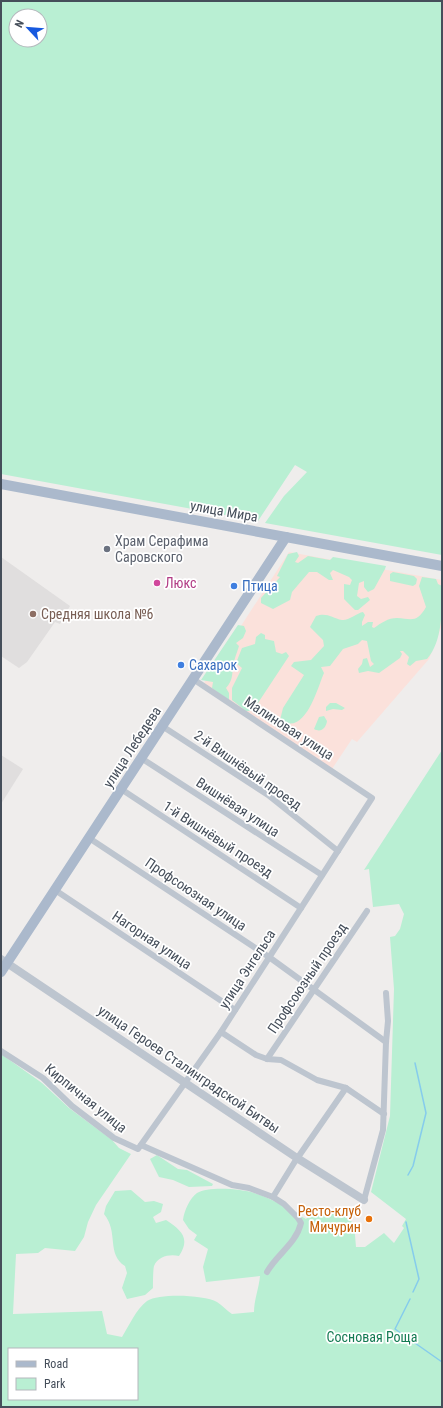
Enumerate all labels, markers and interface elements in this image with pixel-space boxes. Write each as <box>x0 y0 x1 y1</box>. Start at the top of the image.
north arrow <box>8 8 48 48</box>
text: N <box>12 18 27 30</box>
street label: улица Мира <box>189 497 259 525</box>
place label: Храм Серафима Саровского <box>115 533 208 565</box>
marker: Храм Серафима Саровского <box>102 544 112 554</box>
place label: Люкс <box>165 575 197 591</box>
marker: Люкс <box>152 578 162 588</box>
place label: Птица <box>242 578 278 594</box>
marker: Птица <box>229 581 239 591</box>
place label: Средняя школа №6 <box>41 606 154 622</box>
marker: Средняя школа №6 <box>28 609 38 619</box>
place label: Сахарок <box>189 657 237 673</box>
marker: Сахарок <box>176 660 186 670</box>
street label: Малиновая улица <box>241 693 337 763</box>
street label: улица Лебедева <box>100 703 164 791</box>
street label: 2-й Вишнёвый проезд <box>191 727 305 813</box>
street label: Вишнёвая улица <box>193 774 283 840</box>
street label: 1-й Вишнёвый проезд <box>160 798 276 881</box>
street label: Профсоюзная улица <box>142 854 250 934</box>
street label: Нагорная улица <box>109 908 195 972</box>
street label: Профсоюзный проезд <box>264 919 350 1036</box>
street label: улица Энгельса <box>215 926 279 1012</box>
street label: улица Героев Сталинградской Битвы <box>95 1002 283 1136</box>
street label: Кирпичная улица <box>42 1060 130 1136</box>
place label: Ресто-клуб Мичурин <box>298 1203 361 1235</box>
marker: Ресто-клуб Мичурин <box>364 1214 374 1224</box>
park label: Сосновая Роща <box>327 1329 417 1345</box>
legend <box>8 1348 138 1400</box>
text: Road <box>44 1357 68 1371</box>
text: Park <box>44 1377 66 1391</box>

